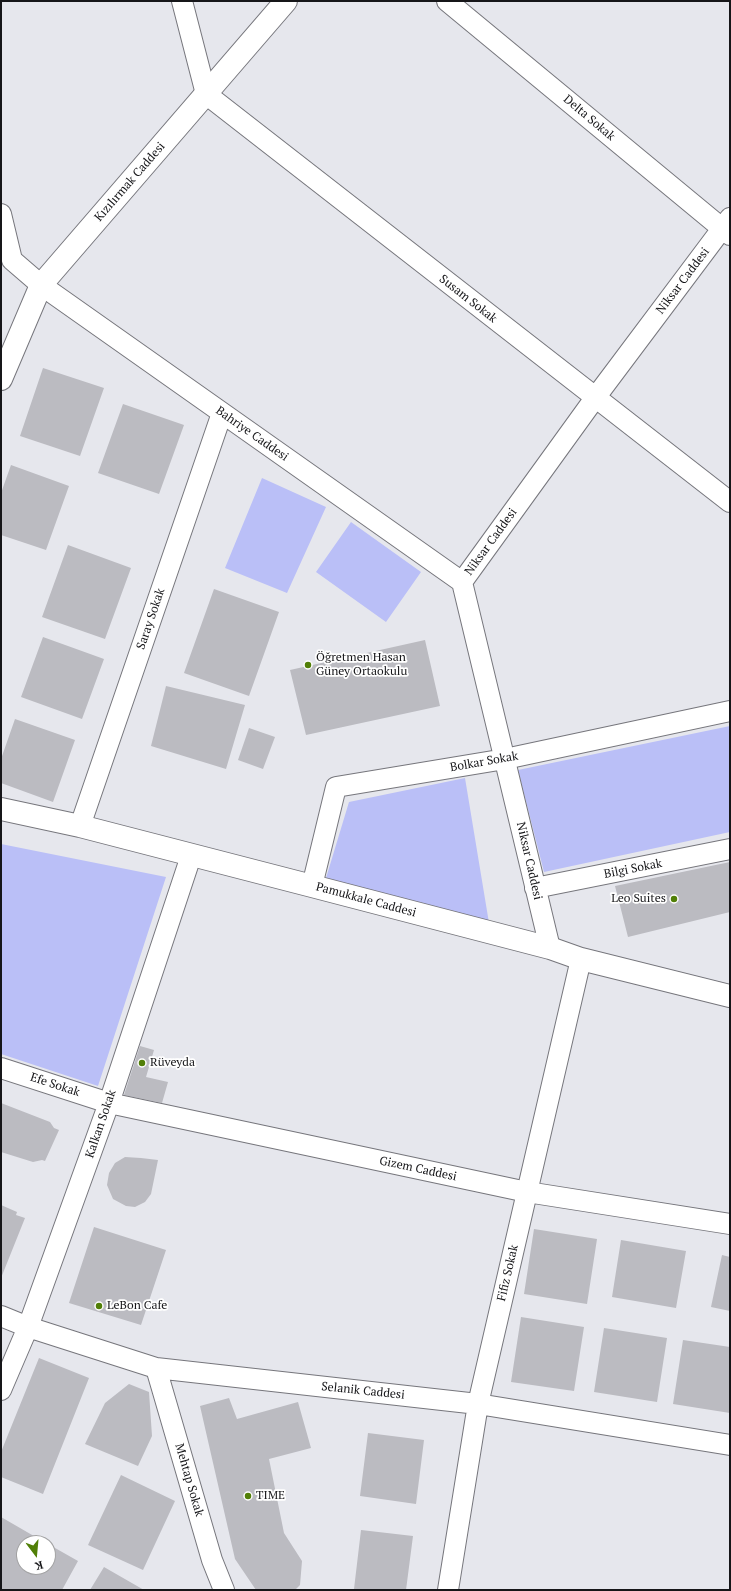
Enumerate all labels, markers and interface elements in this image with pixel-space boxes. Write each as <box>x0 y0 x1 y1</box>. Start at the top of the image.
street label: Delta Sokak <box>560 92 618 144</box>
street label: Kızılırmak Caddesi <box>92 139 168 225</box>
street label: Niksar Caddesi <box>653 245 713 317</box>
street label: Susam Sokak <box>436 272 500 326</box>
street label: Bahriye Caddesi <box>213 404 291 464</box>
street label: Niksar Caddesi <box>462 506 520 578</box>
street label: Saray Sokak <box>134 587 168 651</box>
place label: Öğretmen Hasan Güney Ortaokulu <box>316 651 407 679</box>
marker: Öğretmen Hasan Güney Ortaokulu <box>303 660 313 670</box>
street label: Bolkar Sokak <box>449 749 519 775</box>
street label: Niksar Caddesi <box>513 821 545 901</box>
street label: Bilgi Sokak <box>603 856 663 882</box>
street label: Pamukkale Caddesi <box>314 880 418 920</box>
place label: Leo Suites <box>611 892 666 906</box>
marker: Leo Suites <box>669 894 679 904</box>
place label: Rüveyda <box>150 1056 195 1070</box>
marker: Rüveyda <box>137 1058 147 1068</box>
street label: Efe Sokak <box>28 1070 82 1100</box>
street label: Kalkan Sokak <box>83 1088 119 1160</box>
street label: Gizem Caddesi <box>378 1154 458 1184</box>
street label: Fifiz Sokak <box>495 1243 521 1303</box>
place label: LeBon Cafe <box>107 1299 167 1313</box>
marker: LeBon Cafe <box>94 1301 104 1311</box>
street label: Selanik Caddesi <box>321 1379 405 1403</box>
street label: Mehtap Sokak <box>172 1442 206 1518</box>
place label: TIME <box>256 1489 285 1503</box>
marker: TIME <box>243 1491 253 1501</box>
north arrow <box>16 1535 56 1575</box>
text: K <box>33 1558 45 1573</box>

